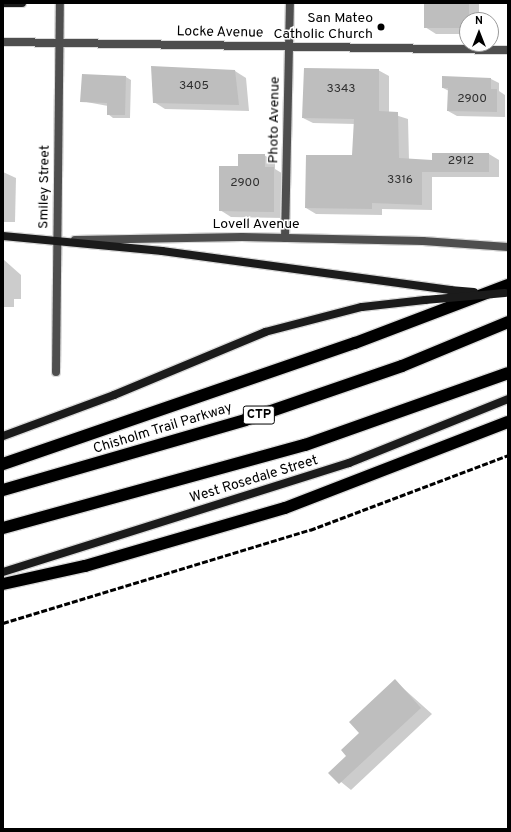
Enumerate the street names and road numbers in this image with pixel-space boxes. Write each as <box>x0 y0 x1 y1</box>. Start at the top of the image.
street label: Locke Avenue <box>176 24 264 42</box>
street label: Photo Avenue <box>266 76 284 164</box>
street label: Smiley Street <box>36 145 54 229</box>
street label: Lovell Avenue <box>212 217 300 233</box>
street label: Chisholm Trail Parkway <box>91 400 235 458</box>
road number: CTP <box>242 404 276 426</box>
street label: West Rosedale Street <box>188 453 320 507</box>

